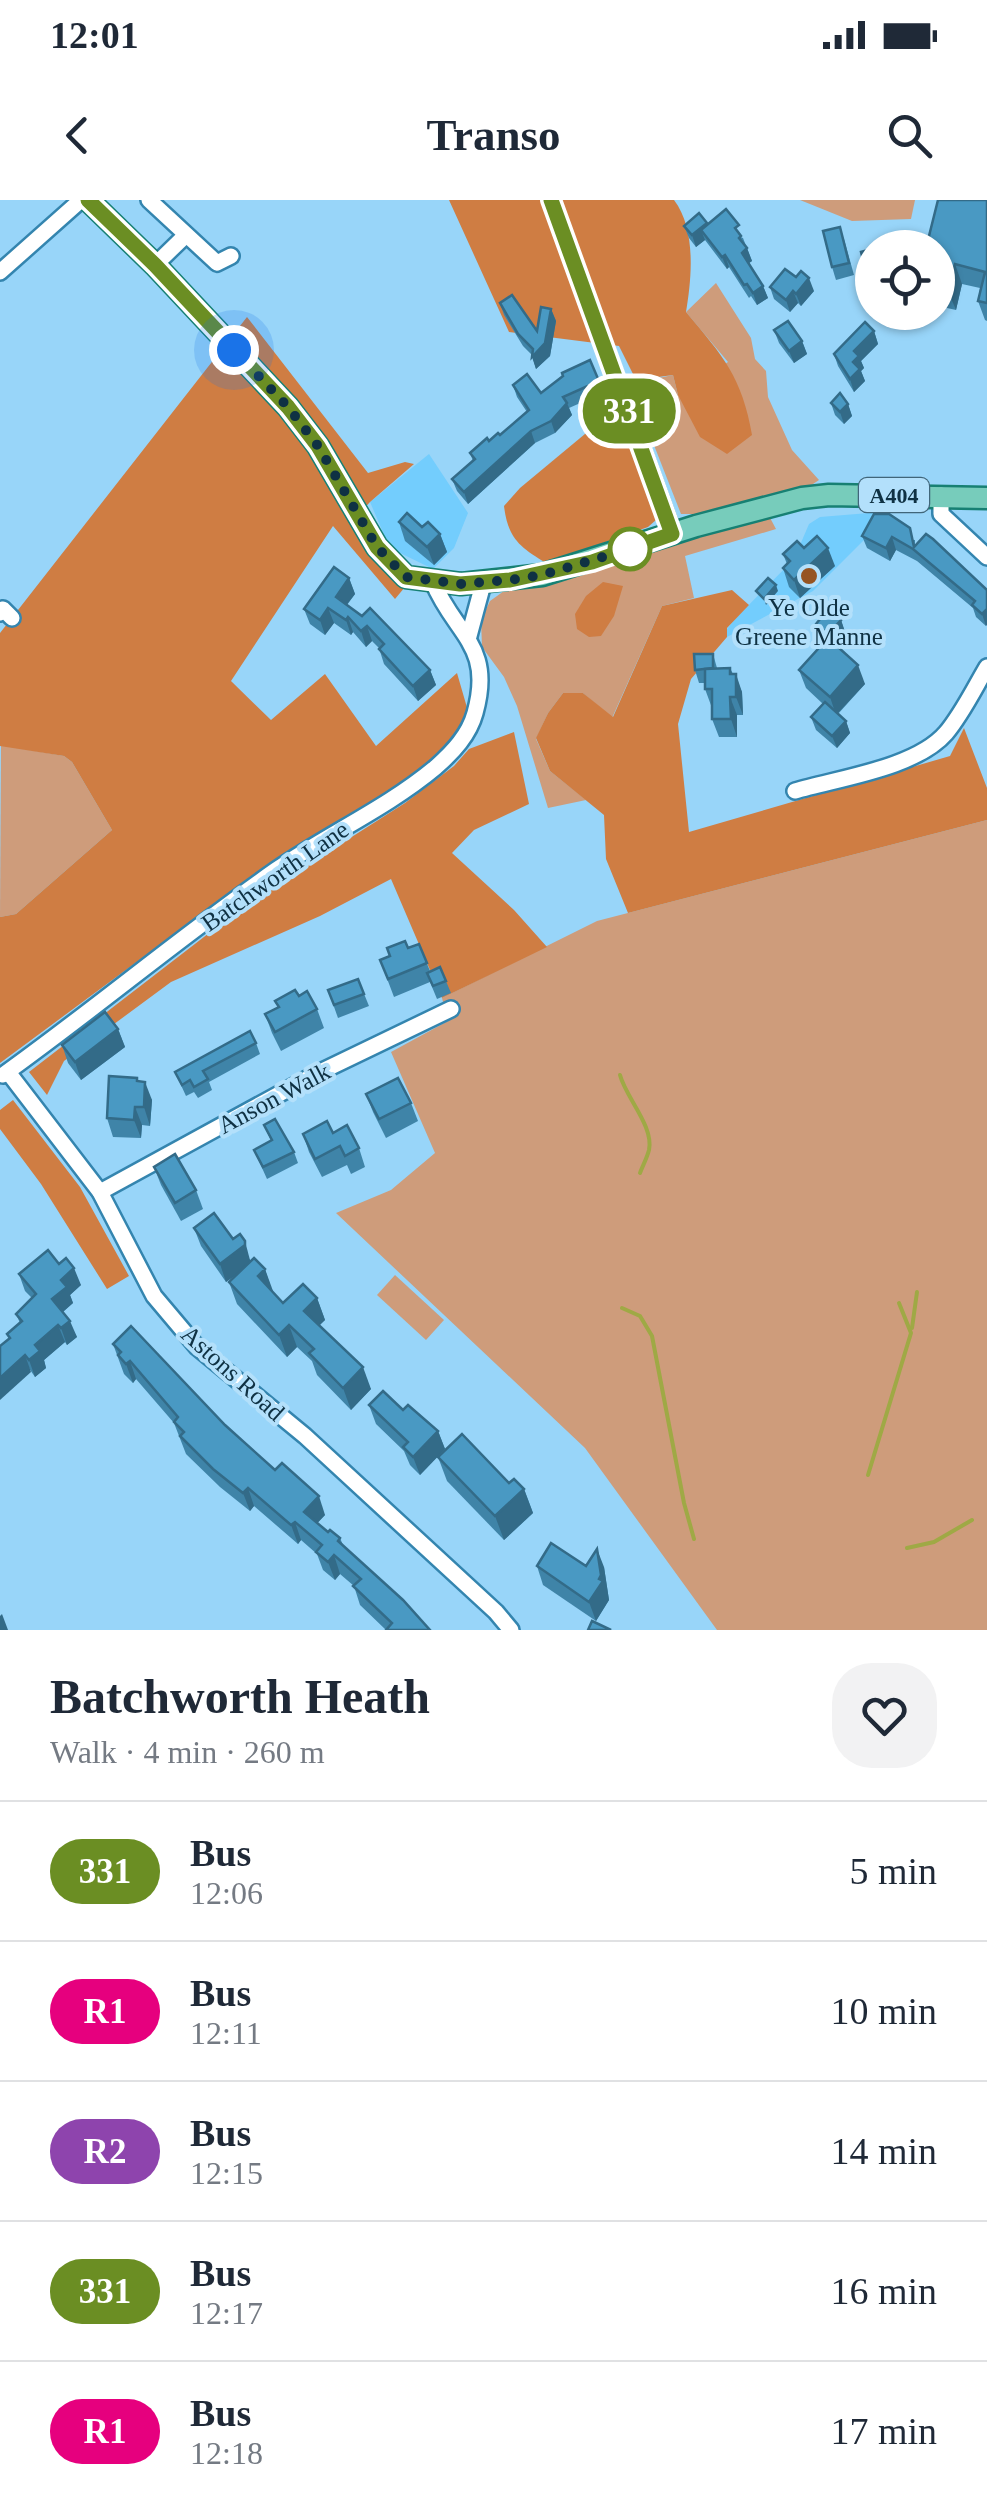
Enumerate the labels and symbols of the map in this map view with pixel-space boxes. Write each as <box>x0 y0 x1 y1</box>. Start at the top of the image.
your location <box>209 325 259 375</box>
line badge: 331 <box>572 378 686 444</box>
road number: A404 <box>859 478 929 512</box>
unlabelled marker <box>609 528 651 570</box>
marker: Ye Olde Greene Manne <box>798 565 820 587</box>
place label: Ye Olde Greene Manne <box>735 594 883 650</box>
street label: Batchworth Lane <box>196 815 354 937</box>
street label: Anson Walk <box>213 1057 335 1139</box>
street label: Astons Road <box>176 1320 290 1426</box>

